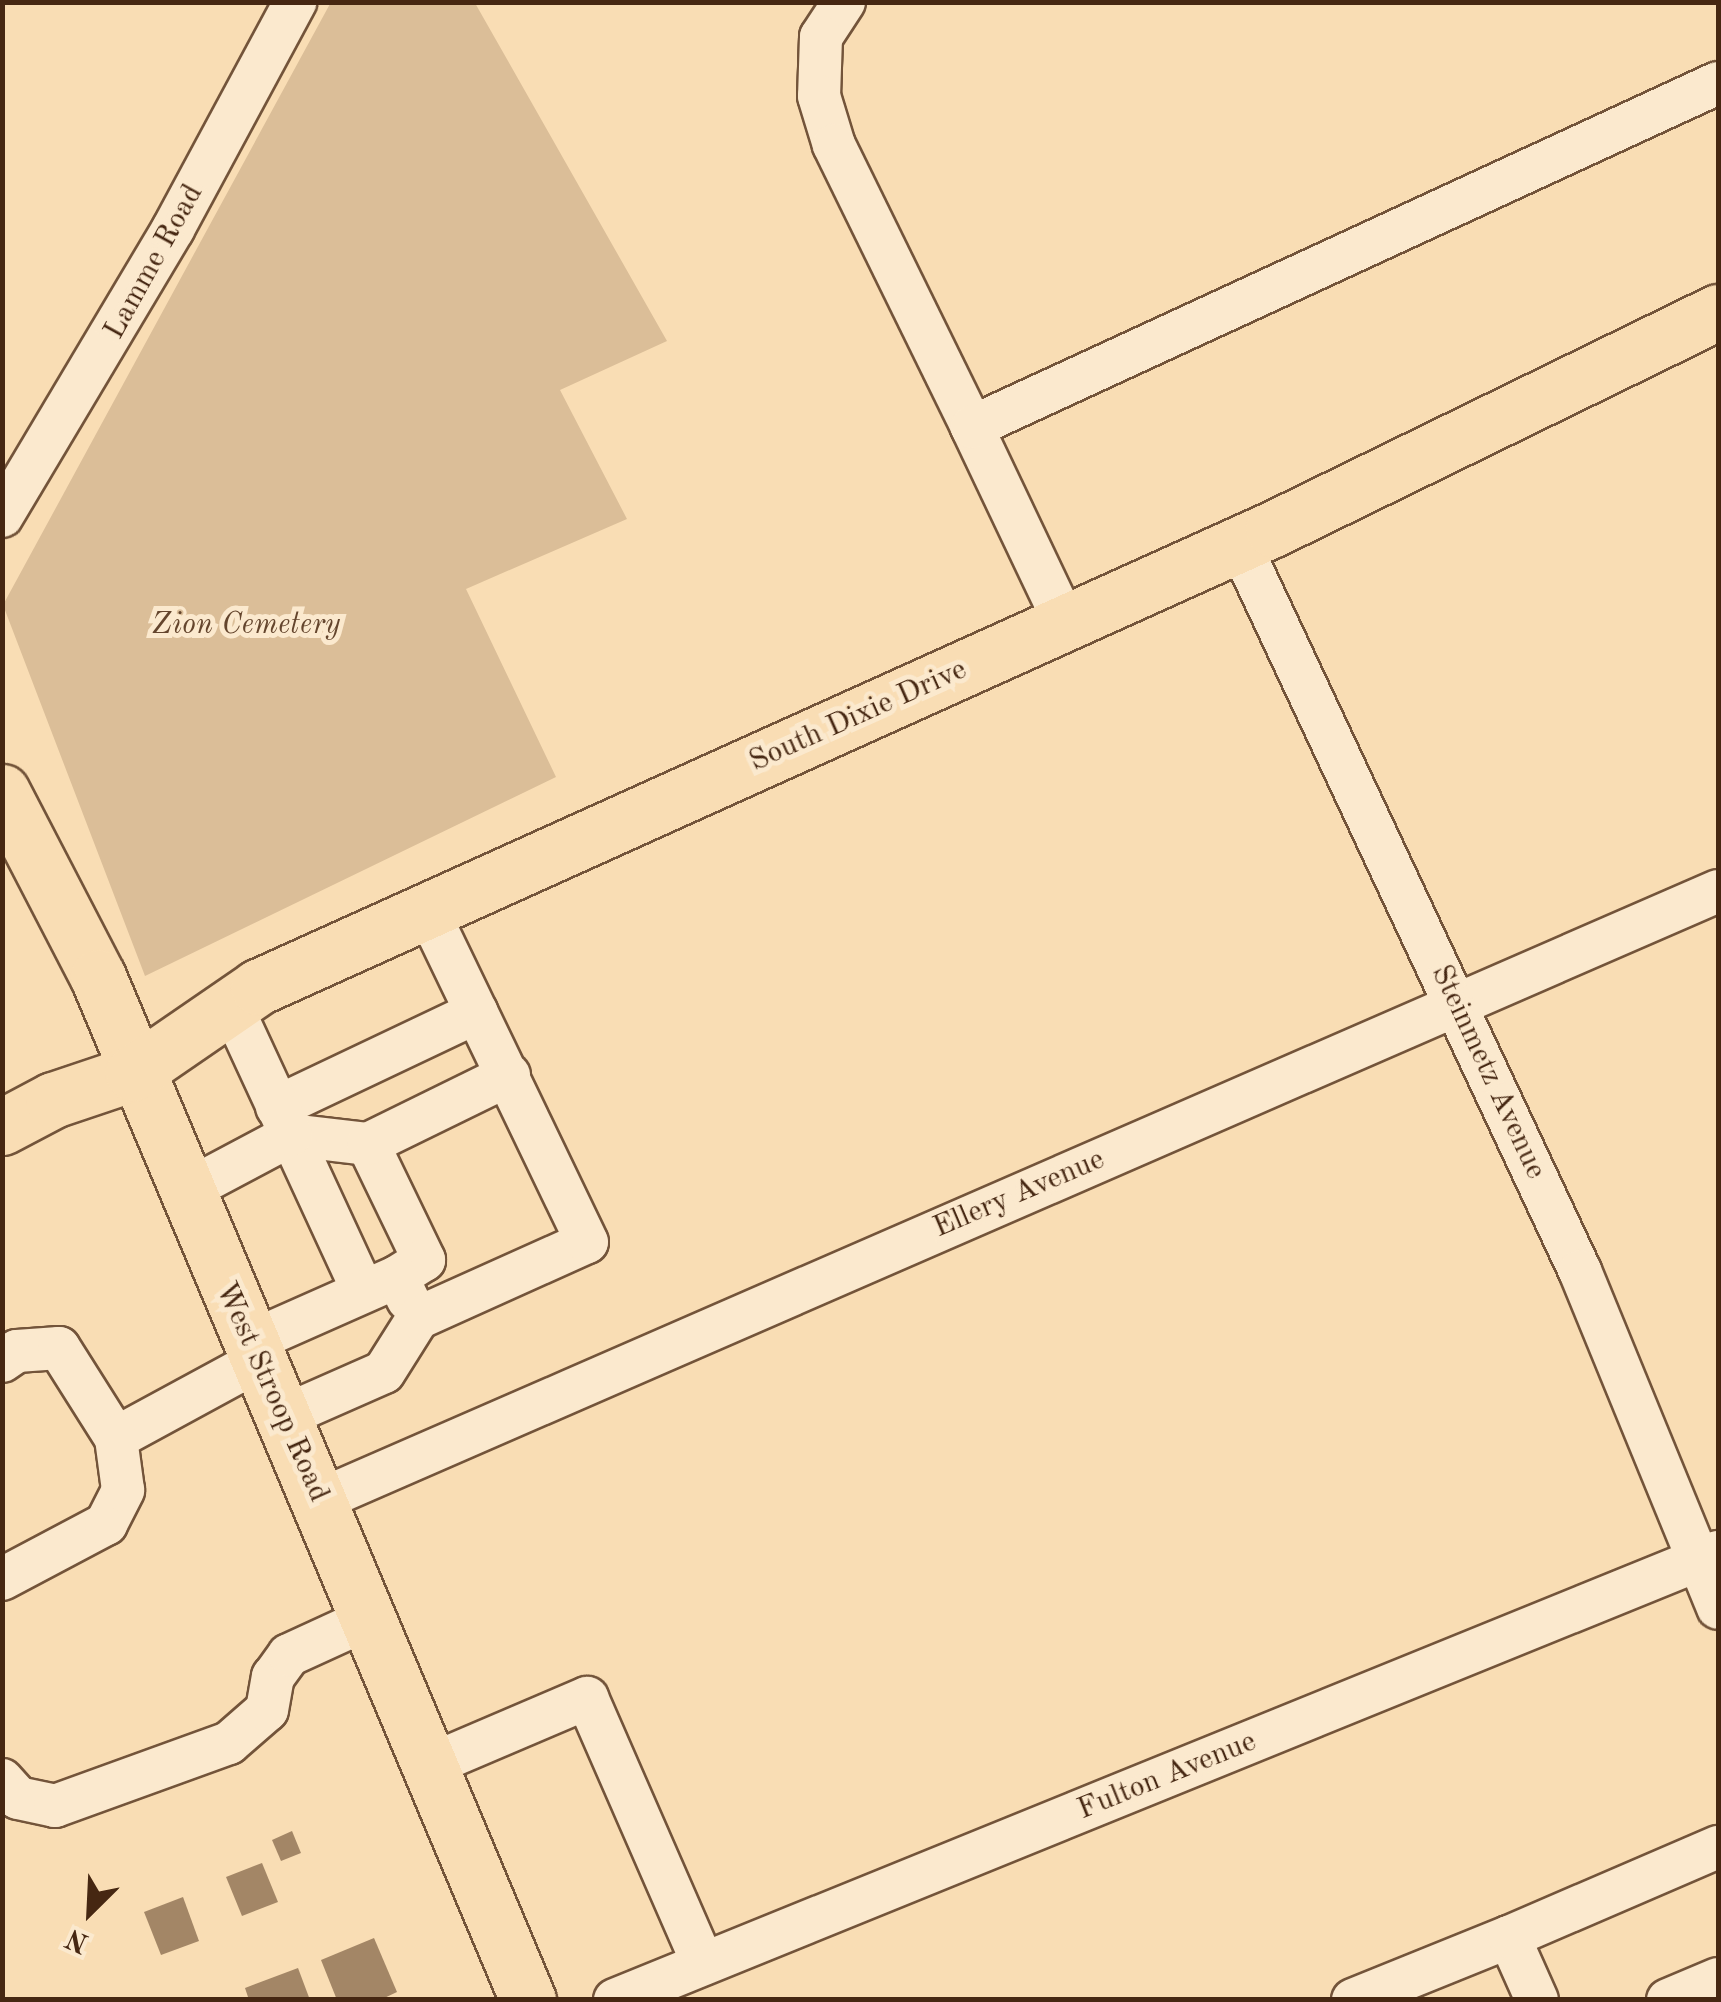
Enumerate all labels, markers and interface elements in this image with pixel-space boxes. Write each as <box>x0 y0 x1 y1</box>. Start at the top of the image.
street label: Lamme Road <box>97 178 211 346</box>
park label: Zion Cemetery <box>152 607 340 643</box>
street label: South Dixie Drive <box>744 652 972 780</box>
street label: Steinmetz Avenue <box>1423 959 1553 1185</box>
street label: Ellery Avenue <box>928 1142 1110 1246</box>
street label: West Stroop Road <box>207 1277 337 1507</box>
street label: Fulton Avenue <box>1072 1724 1262 1828</box>
north arrow <box>40 1862 140 1962</box>
text: N <box>62 1922 93 1957</box>

